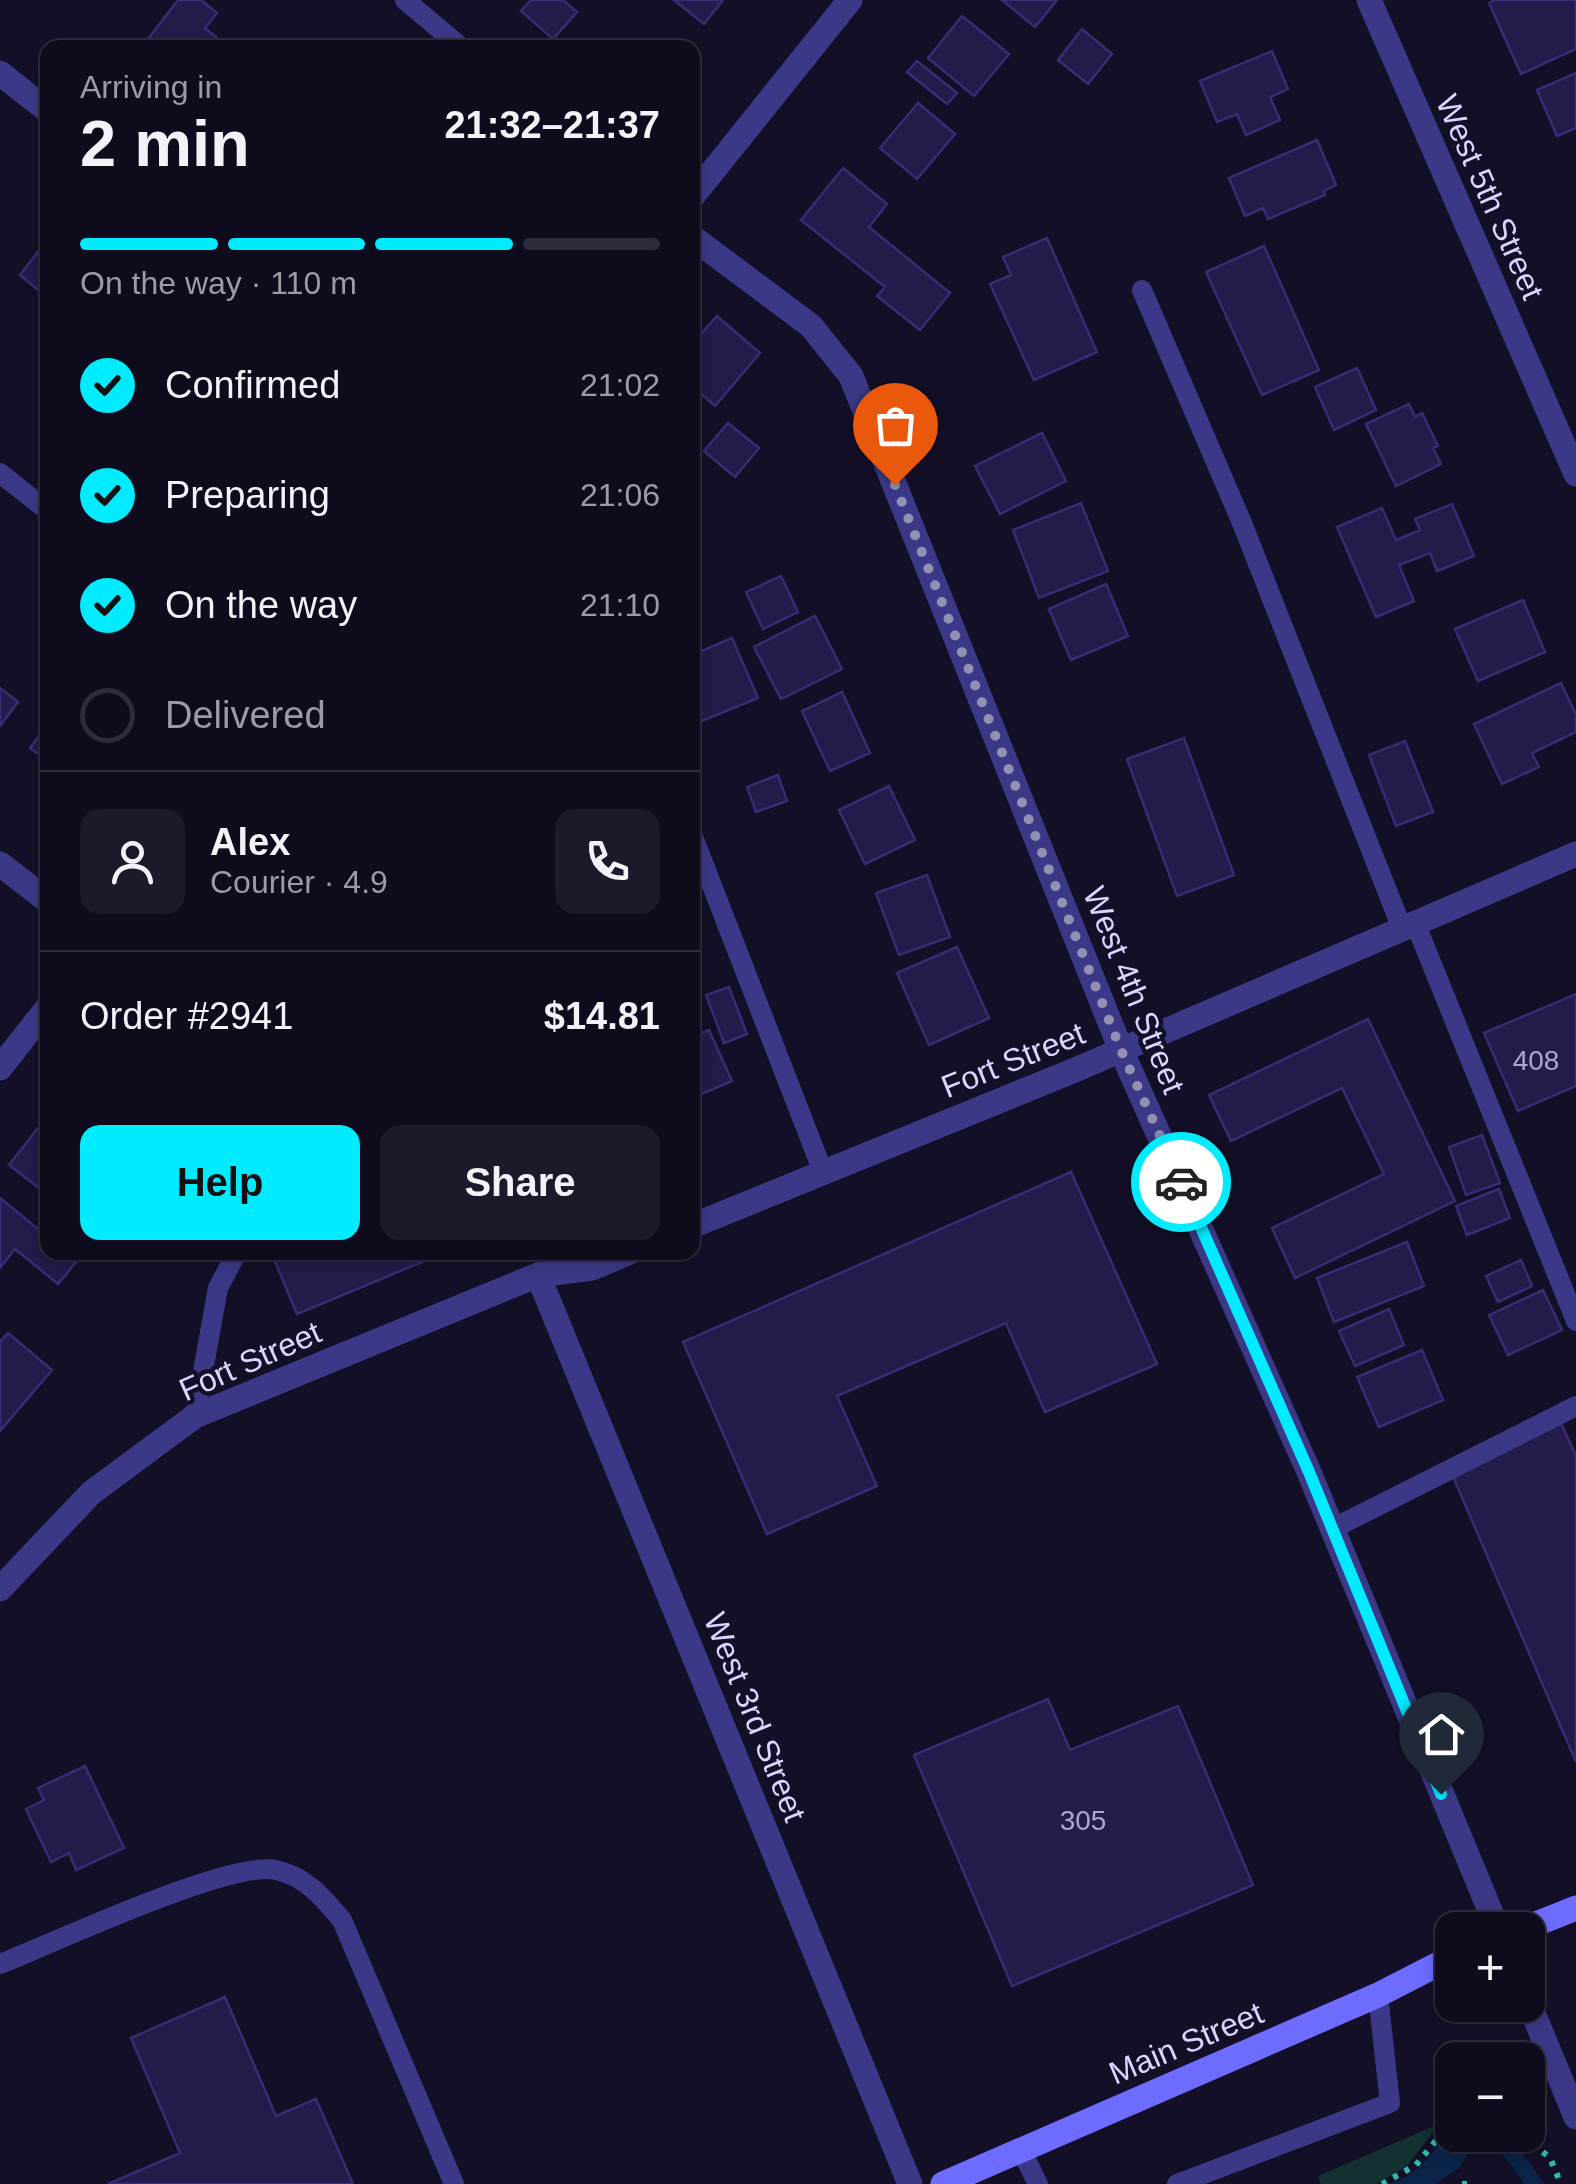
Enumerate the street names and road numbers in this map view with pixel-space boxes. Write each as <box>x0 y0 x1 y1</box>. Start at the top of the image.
street label: West 5th Street <box>1429 89 1551 305</box>
street label: West 4th Street <box>1076 881 1192 1099</box>
street label: Fort Street <box>936 1015 1090 1105</box>
street label: Fort Street <box>174 1314 326 1408</box>
street label: West 3rd Street <box>697 1607 813 1827</box>
street label: Main Street <box>1104 1994 1268 2092</box>

